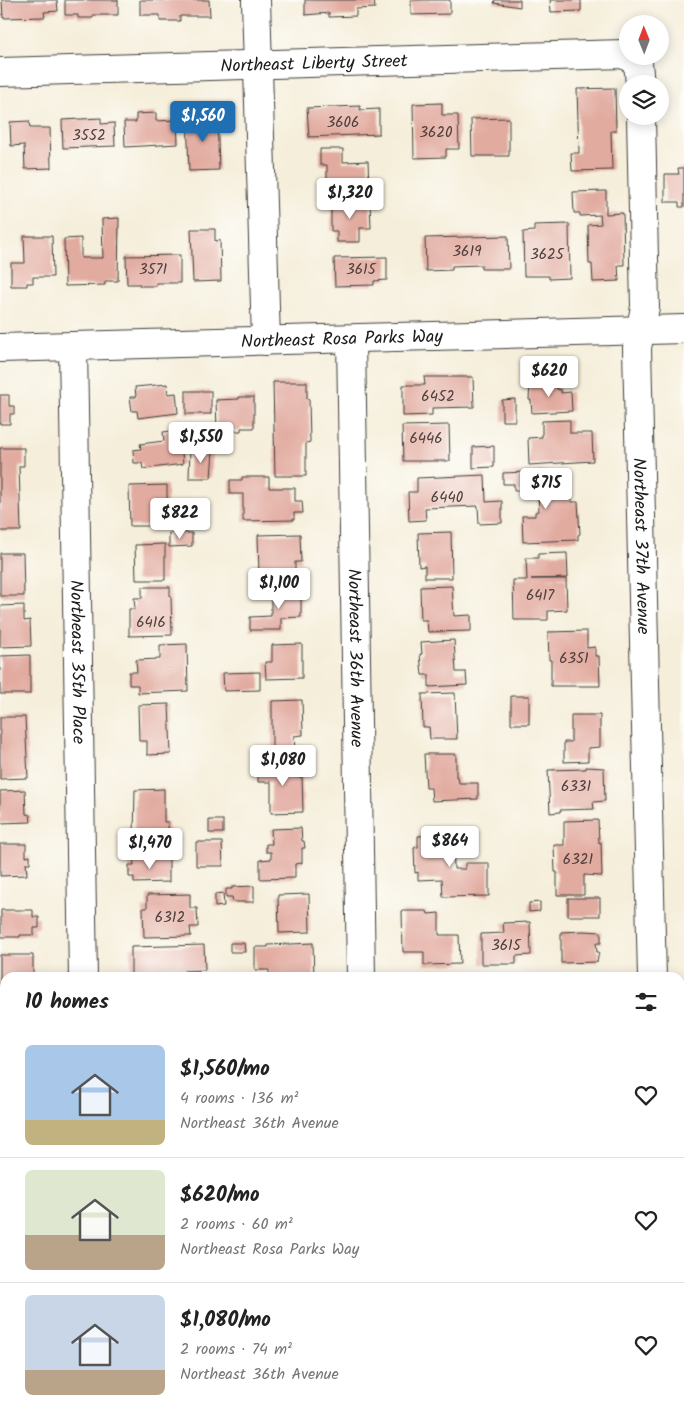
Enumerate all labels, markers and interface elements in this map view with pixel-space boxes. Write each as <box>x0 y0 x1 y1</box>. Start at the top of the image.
north arrow <box>619 15 669 65</box>
map controls <box>619 15 669 125</box>
street label: Northeast Liberty Street <box>220 47 409 82</box>
button: layers <box>619 75 669 125</box>
pin: $1,560 <box>162 100 244 143</box>
text: $1,560 <box>181 104 225 129</box>
house number: 3606 <box>327 111 359 135</box>
house number: 3620 <box>419 121 453 145</box>
house number: 3552 <box>72 124 106 148</box>
pin: $1,320 <box>309 178 391 220</box>
text: $1,320 <box>328 181 372 206</box>
house number: 3619 <box>453 240 482 264</box>
house number: 3625 <box>530 243 565 267</box>
house number: 3571 <box>139 258 167 282</box>
house number: 3615 <box>346 258 377 282</box>
street label: Northeast Rosa Parks Way <box>241 323 444 357</box>
pin: $620 <box>519 356 579 398</box>
text: $620 <box>531 359 567 384</box>
house number: 6452 <box>421 385 455 409</box>
pin: $1,550 <box>160 422 242 464</box>
text: $1,550 <box>180 425 222 450</box>
house number: 6446 <box>409 427 443 451</box>
street label: Northeast 37th Avenue <box>624 457 657 635</box>
pin: $715 <box>516 468 576 510</box>
text: $715 <box>531 471 561 496</box>
house number: 6440 <box>431 486 464 510</box>
pin: $822 <box>150 498 210 540</box>
text: $822 <box>161 501 199 526</box>
pin: $1,100 <box>238 568 320 610</box>
street label: Northeast 36th Avenue <box>339 568 370 747</box>
text: $1,100 <box>259 571 299 596</box>
street label: Northeast 35th Place <box>61 580 92 744</box>
house number: 6417 <box>526 584 555 608</box>
house number: 6416 <box>136 611 166 635</box>
house number: 6351 <box>559 647 589 671</box>
pin: $1,080 <box>242 744 324 787</box>
text: $1,080 <box>261 748 305 773</box>
house number: 6331 <box>561 775 591 799</box>
pin: $864 <box>420 826 480 868</box>
pin: $1,470 <box>109 828 191 870</box>
text: $864 <box>432 829 468 854</box>
text: $1,470 <box>129 831 171 856</box>
house number: 6321 <box>563 848 593 872</box>
house number: 6312 <box>155 906 185 930</box>
house number: 3615 <box>491 934 522 958</box>
text: 10 homes <box>25 986 109 1019</box>
icon: filters <box>632 988 660 1016</box>
text: $1,560/mo <box>180 1053 270 1086</box>
icon: home <box>65 1065 125 1125</box>
icon: heart <box>632 1081 660 1109</box>
text: 4 rooms · 136 m² <box>180 1086 298 1111</box>
text: Northeast 36th Avenue <box>180 1111 339 1136</box>
text: $620/mo <box>180 1179 260 1212</box>
icon: home <box>65 1190 125 1250</box>
icon: heart <box>632 1206 660 1234</box>
text: 2 rooms · 60 m² <box>180 1212 293 1237</box>
text: Northeast Rosa Parks Way <box>180 1237 359 1262</box>
text: $1,080/mo <box>180 1304 271 1337</box>
icon: home <box>65 1315 125 1375</box>
icon: heart <box>632 1331 660 1359</box>
text: 2 rooms · 74 m² <box>180 1337 292 1362</box>
text: Northeast 36th Avenue <box>180 1362 339 1387</box>

